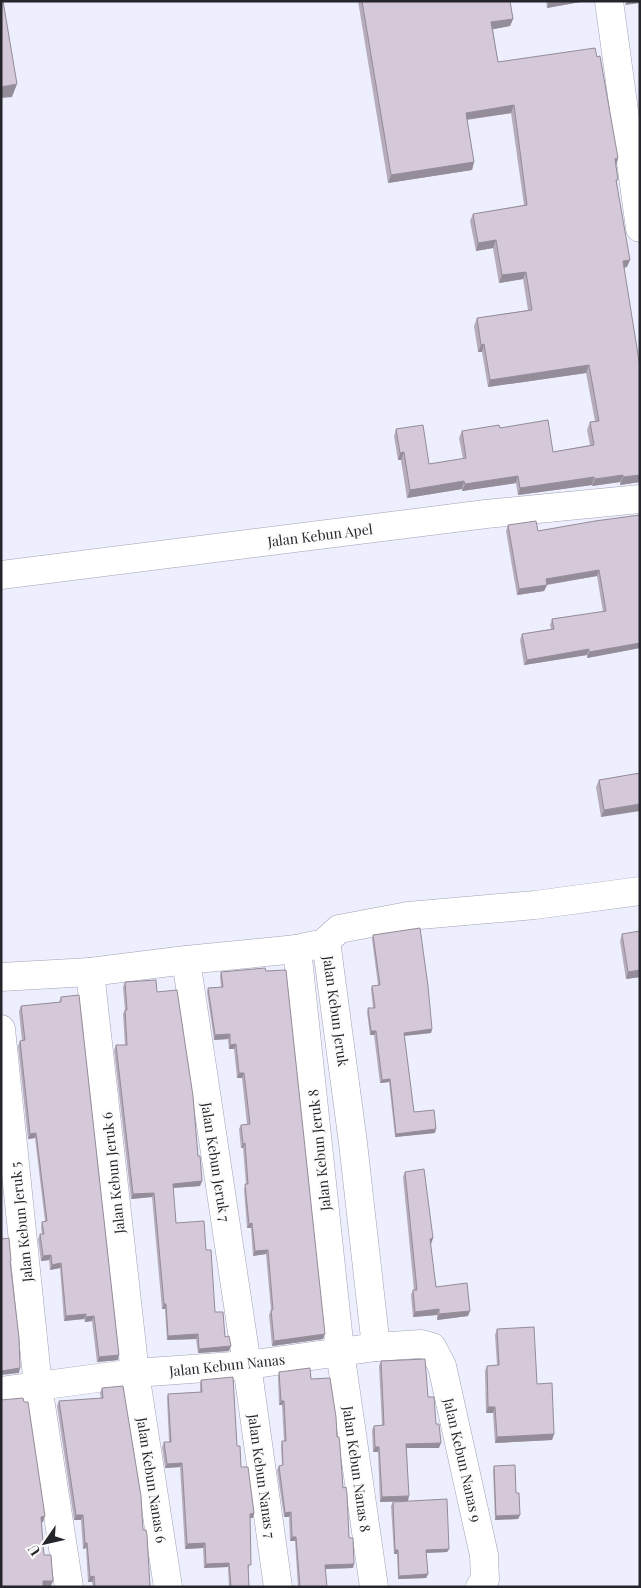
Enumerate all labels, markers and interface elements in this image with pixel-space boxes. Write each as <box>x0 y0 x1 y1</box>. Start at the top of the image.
street label: Jalan Kebun Apel <box>265 519 374 551</box>
street label: Jalan Kebun Jeruk <box>319 953 353 1068</box>
street label: Jalan Kebun Jeruk 8 <box>303 1088 335 1213</box>
street label: Jalan Kebun Jeruk 7 <box>197 1100 235 1223</box>
street label: Jalan Kebun Jeruk 6 <box>97 1111 129 1236</box>
street label: Jalan Kebun Jeruk 5 <box>5 1161 37 1284</box>
street label: Jalan Kebun Nanas <box>167 1349 286 1381</box>
street label: Jalan Kebun Nanas 9 <box>439 1395 487 1524</box>
street label: Jalan Kebun Nanas 8 <box>339 1404 375 1533</box>
street label: Jalan Kebun Nanas 7 <box>244 1412 280 1540</box>
street label: Jalan Kebun Nanas 6 <box>133 1415 171 1544</box>
north arrow <box>20 1518 70 1568</box>
text: U <box>23 1541 44 1560</box>

